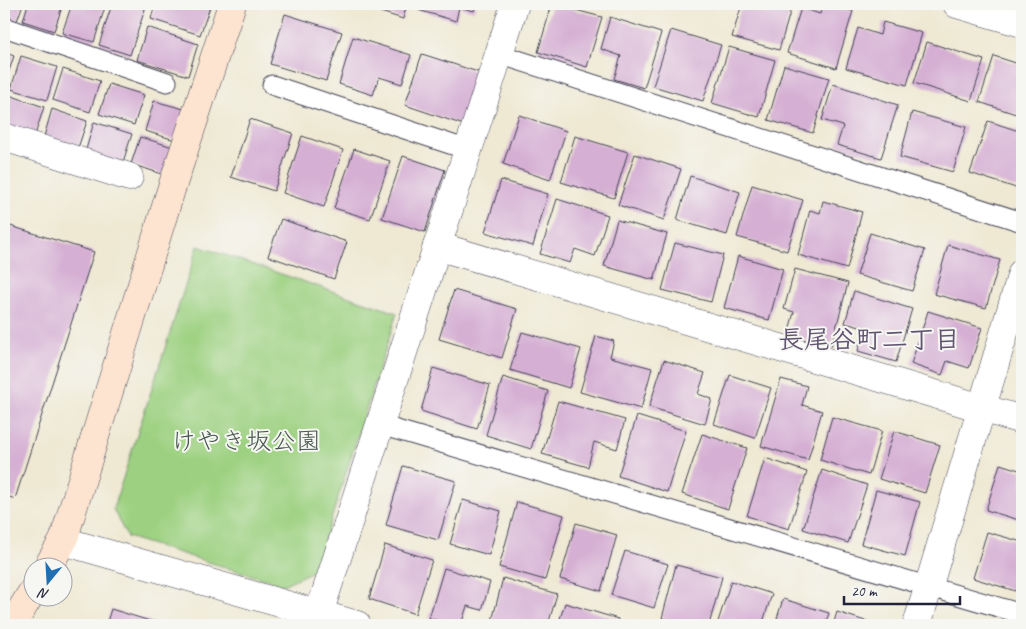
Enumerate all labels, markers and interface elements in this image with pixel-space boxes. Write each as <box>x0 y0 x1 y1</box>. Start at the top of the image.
district label: 長尾谷町二丁目 <box>778 323 960 356</box>
park label: けやき坂公園 <box>171 425 321 457</box>
north arrow <box>22 556 72 606</box>
scale bar <box>844 574 960 606</box>
text: 20 m <box>851 582 878 601</box>
text: N <box>35 584 51 603</box>

